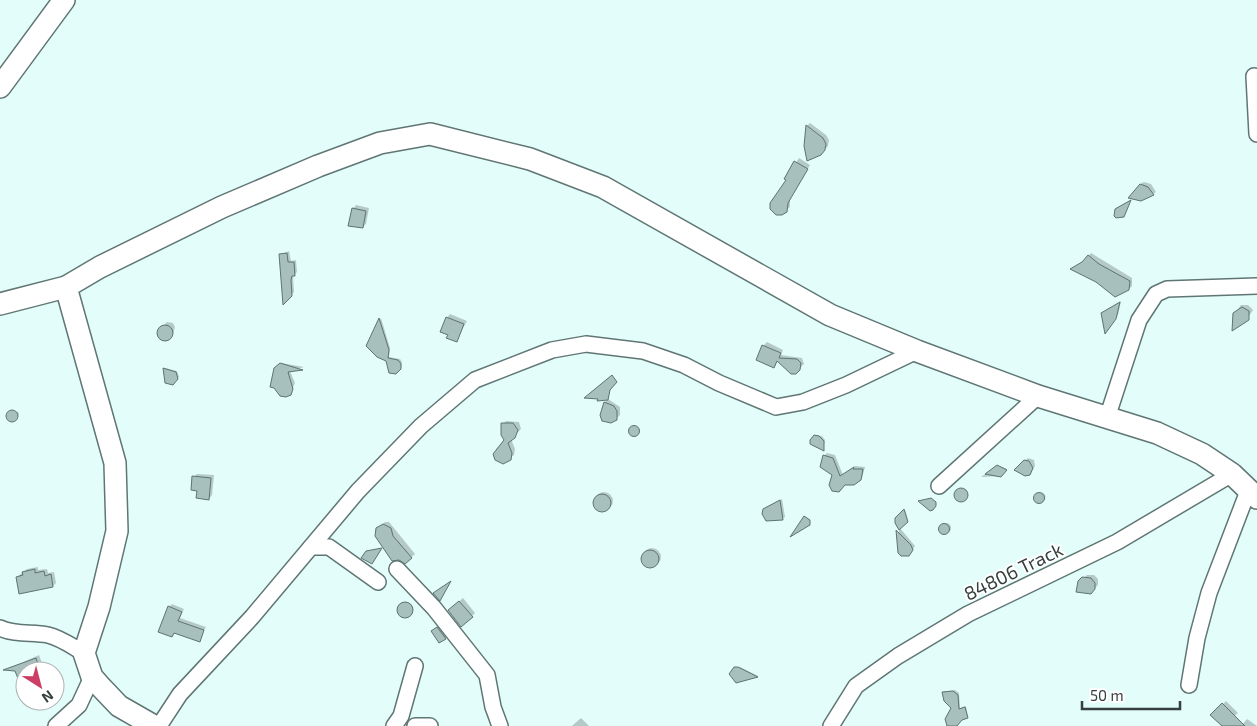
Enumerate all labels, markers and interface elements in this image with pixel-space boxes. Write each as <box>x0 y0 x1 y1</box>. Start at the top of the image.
street label: 84806 Track <box>960 537 1066 605</box>
north arrow <box>15 661 65 711</box>
scale bar <box>1082 678 1180 710</box>
text: 50 m <box>1090 686 1124 704</box>
text: N <box>39 687 57 707</box>

